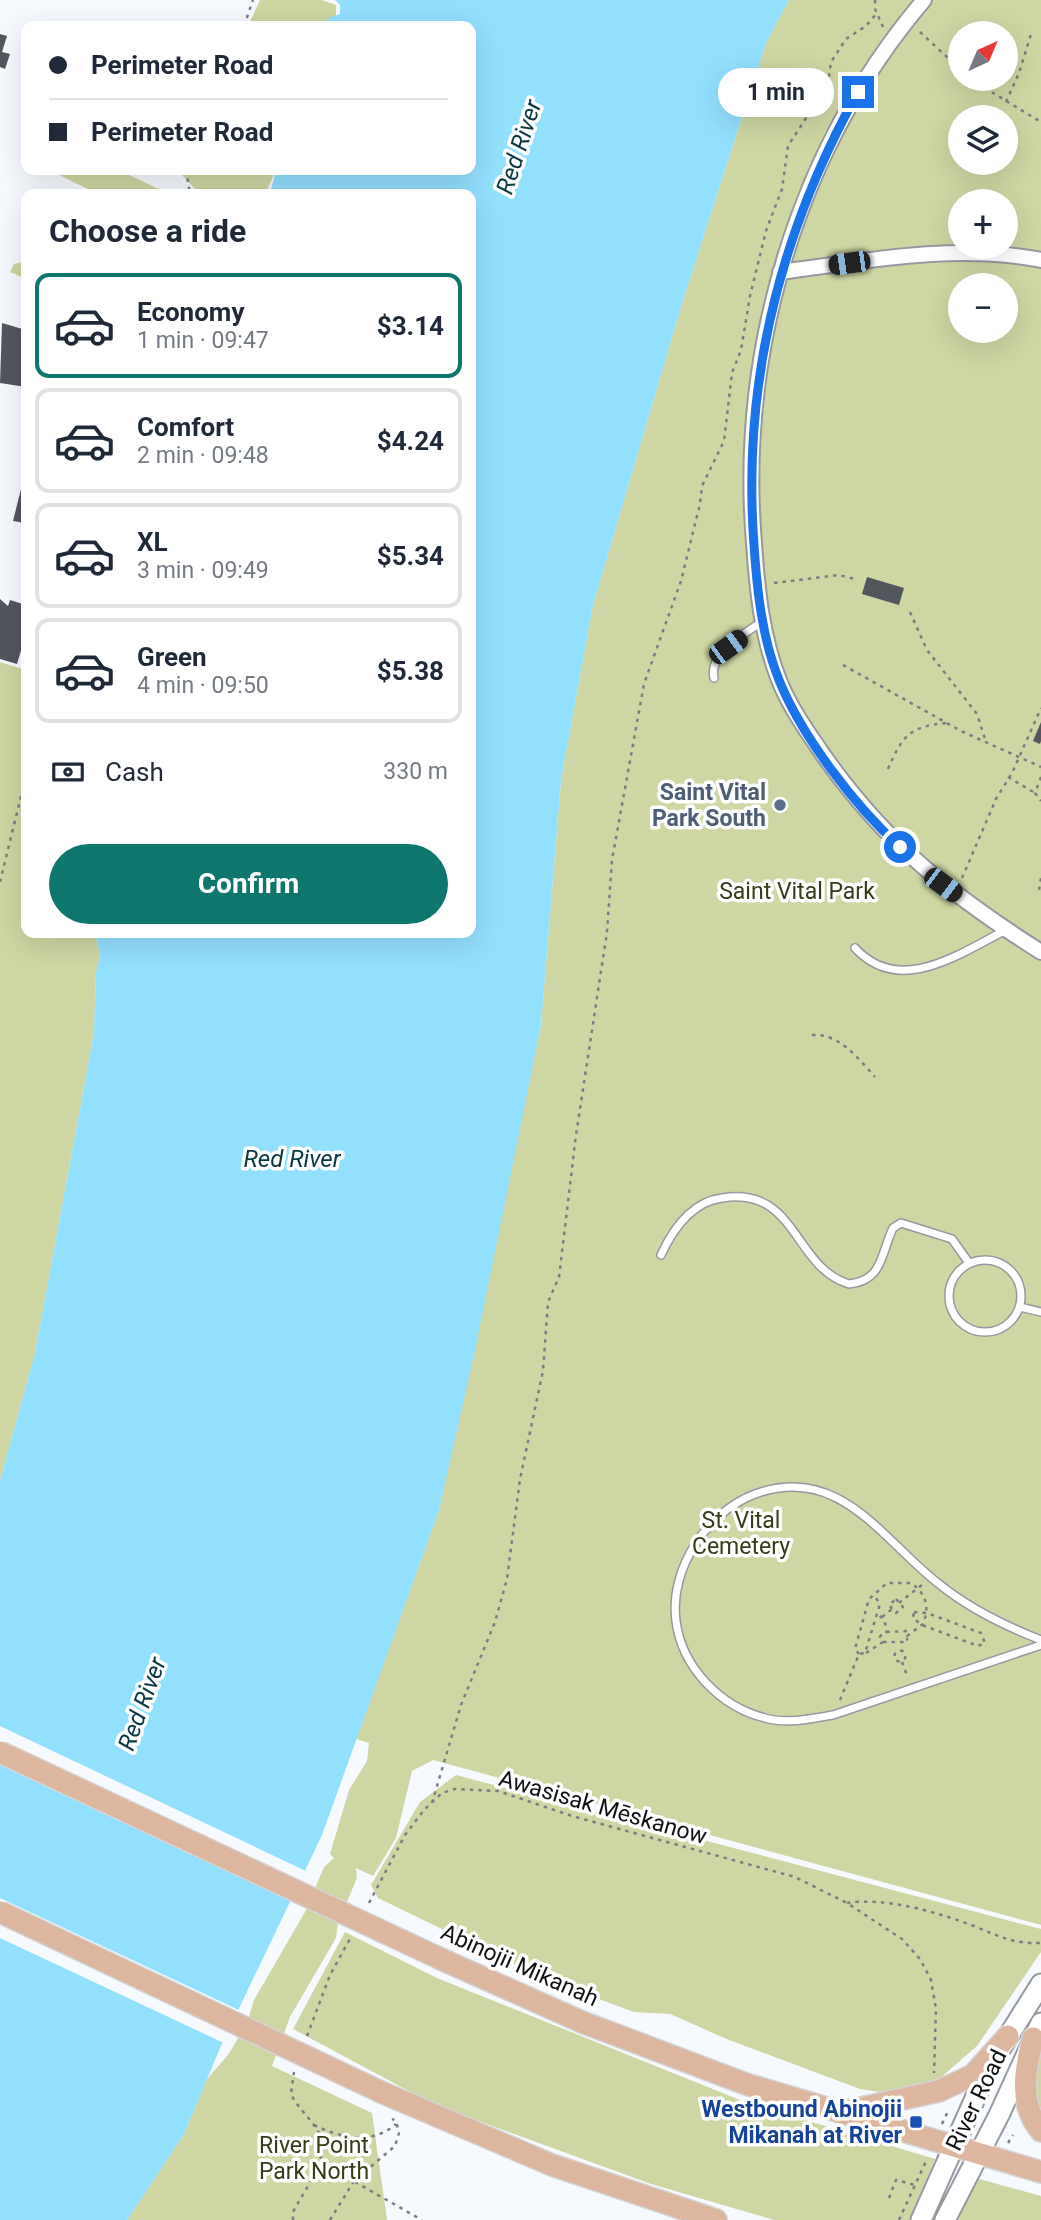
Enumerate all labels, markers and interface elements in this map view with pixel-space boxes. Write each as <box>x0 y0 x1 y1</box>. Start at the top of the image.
north arrow <box>948 21 1018 91</box>
map controls <box>948 21 1018 343</box>
text: Perimeter Road <box>91 50 273 80</box>
callout: 1 min <box>718 68 834 116</box>
route end <box>842 76 874 108</box>
text: 1 min <box>747 79 805 106</box>
water label: Red River <box>491 95 548 197</box>
button: layers <box>948 105 1018 175</box>
text: Perimeter Road <box>91 117 273 147</box>
button: + <box>948 189 1018 259</box>
text: Choose a ride <box>49 212 246 250</box>
car <box>827 250 872 276</box>
button: − <box>948 273 1018 343</box>
icon: car <box>53 294 116 357</box>
text: Economy <box>137 297 244 327</box>
text: $3.14 <box>377 311 444 341</box>
text: 1 min · 09:47 <box>137 327 269 354</box>
icon: car <box>53 409 116 472</box>
text: Comfort <box>137 412 234 442</box>
text: $4.24 <box>377 426 444 456</box>
text: 2 min · 09:48 <box>137 442 269 469</box>
icon: car <box>53 524 116 587</box>
text: XL <box>137 527 168 557</box>
text: $5.34 <box>377 541 444 571</box>
text: 3 min · 09:49 <box>137 557 269 584</box>
car <box>705 626 752 668</box>
icon: car <box>53 639 116 702</box>
text: Green <box>137 642 207 672</box>
text: $5.38 <box>377 656 444 686</box>
text: 4 min · 09:50 <box>137 672 269 699</box>
icon: cash <box>49 753 87 791</box>
text: Cash <box>105 757 164 787</box>
text: 330 m <box>383 758 448 785</box>
place label: Saint Vital Park South <box>652 779 766 832</box>
marker: Saint Vital Park South <box>772 797 788 813</box>
route start <box>884 831 916 863</box>
button: Confirm <box>49 844 448 924</box>
car <box>920 864 967 906</box>
park label: Saint Vital Park <box>719 878 875 905</box>
water label: Red River <box>243 1145 342 1173</box>
park label: St. Vital Cemetery <box>692 1507 790 1560</box>
water label: Red River <box>112 1653 172 1754</box>
street label: Awasisak Mēskanow <box>496 1765 710 1850</box>
street label: Abinojii Mikanah <box>437 1919 603 2012</box>
street label: River Road <box>940 2045 1013 2155</box>
place label: Westbound Abinojii Mikanah at River <box>701 2096 903 2149</box>
marker: Westbound Abinojii Mikanah at River <box>908 2114 924 2130</box>
park label: River Point Park North <box>259 2132 369 2185</box>

